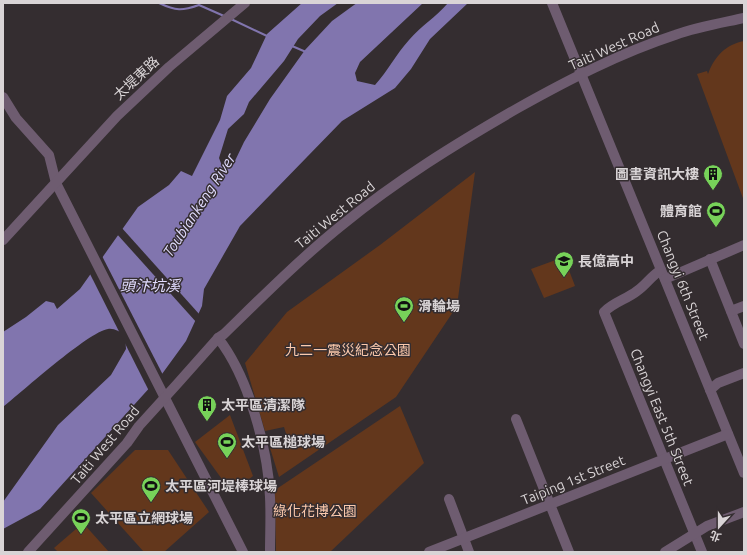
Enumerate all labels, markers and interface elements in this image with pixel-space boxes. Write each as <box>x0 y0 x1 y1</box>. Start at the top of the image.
street label: Taiti West Road <box>566 19 662 73</box>
street label: 太堤東路 <box>110 53 162 103</box>
water label: Toubiankeng River <box>159 149 239 260</box>
building icon: 圖書資訊大樓 <box>702 163 724 191</box>
place label: 圖書資訊大樓 <box>615 166 699 182</box>
street label: Taiti West Road <box>292 178 378 252</box>
sports icon: 體育館 <box>705 200 727 228</box>
place label: 體育館 <box>660 203 702 219</box>
street label: Changyi 6th Street <box>654 228 712 343</box>
school or university icon: 長億高中 <box>553 250 575 278</box>
place label: 長億高中 <box>578 253 634 269</box>
water label: 頭汴坑溪 <box>120 277 182 294</box>
sports icon: 滑輪場 <box>393 295 415 323</box>
place label: 滑輪場 <box>418 298 460 314</box>
park label: 九二一震災紀念公園 <box>285 342 411 358</box>
street label: Changyi East 5th Street <box>627 346 697 488</box>
building icon: 太平區清潔隊 <box>196 394 218 422</box>
place label: 太平區清潔隊 <box>221 397 305 413</box>
street label: Taiti West Road <box>68 403 142 487</box>
sports icon: 太平區槌球場 <box>216 431 238 459</box>
place label: 太平區槌球場 <box>241 434 325 450</box>
street label: Taiping 1st Street <box>519 452 628 508</box>
sports icon: 太平區河堤棒球場 <box>140 475 162 503</box>
place label: 太平區河堤棒球場 <box>165 478 277 494</box>
park label: 綠化花博公園 <box>273 503 357 519</box>
sports icon: 太平區立網球場 <box>70 507 92 535</box>
north arrow <box>699 507 739 547</box>
place label: 太平區立網球場 <box>95 510 193 526</box>
text: 北 <box>708 529 723 544</box>

